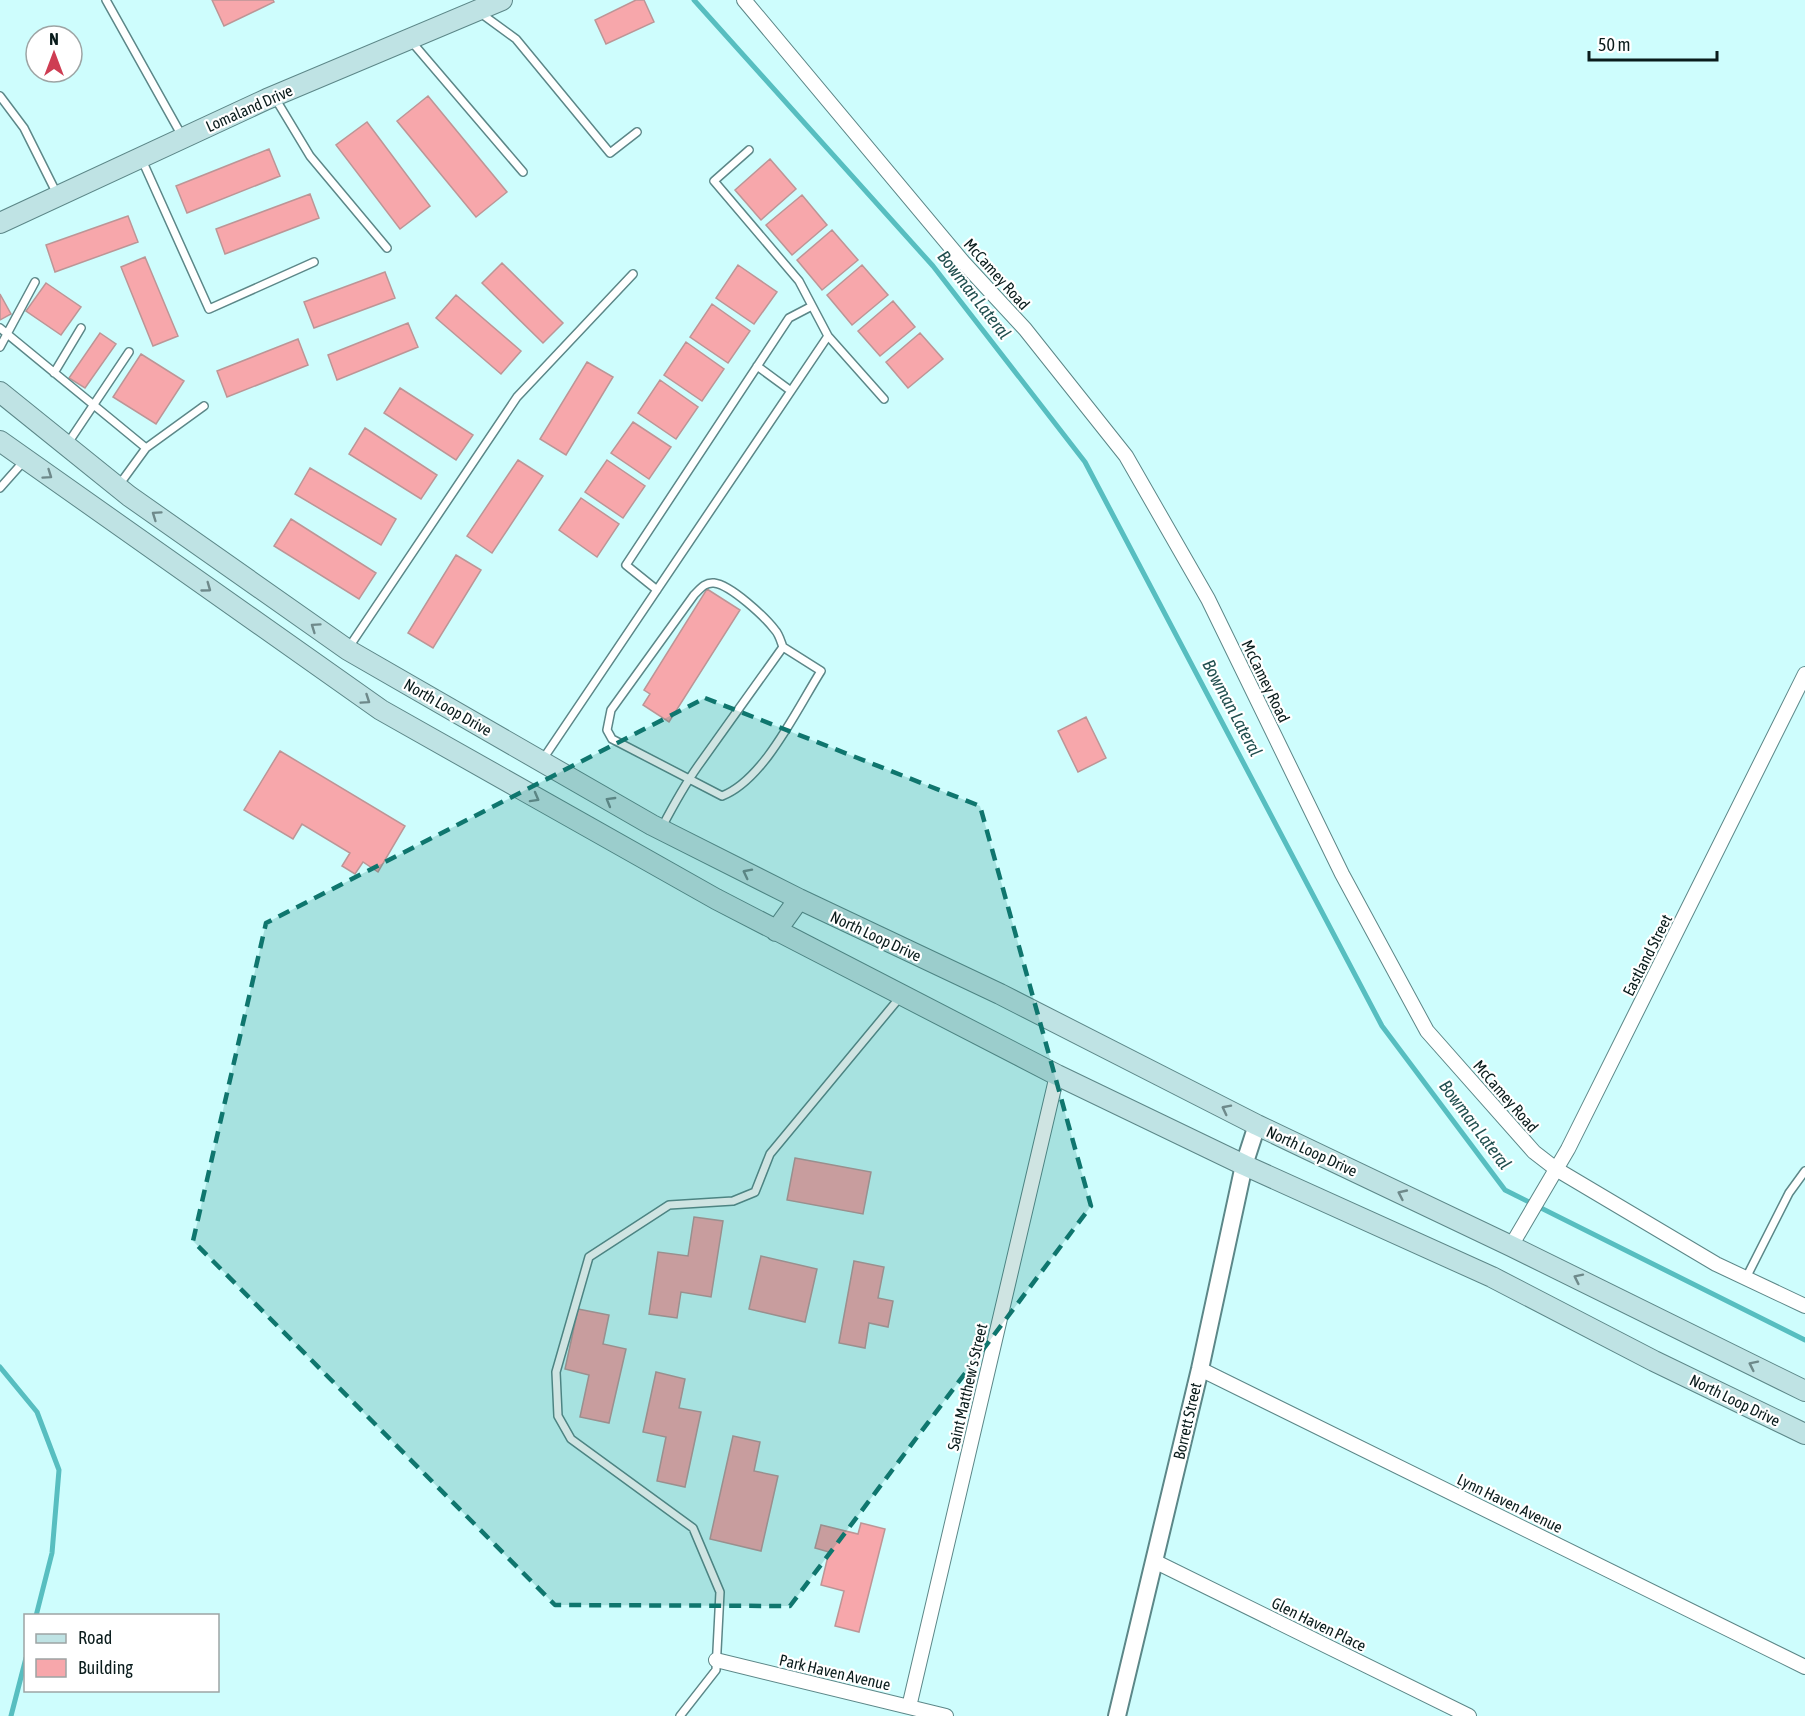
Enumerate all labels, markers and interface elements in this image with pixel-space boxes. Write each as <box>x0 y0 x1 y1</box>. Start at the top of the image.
north arrow <box>24 24 84 84</box>
scale bar <box>1589 24 1716 62</box>
text: N <box>49 30 59 48</box>
text: 50 m <box>1598 34 1630 55</box>
street label: Lomaland Drive <box>203 81 295 135</box>
street label: McCamey Road <box>960 235 1034 314</box>
water label: Bowman Lateral <box>933 246 1015 343</box>
one-way arrow <box>41 468 52 479</box>
one-way arrow <box>151 511 162 522</box>
one-way arrow <box>200 580 211 591</box>
one-way arrow <box>311 623 322 634</box>
street label: McCamey Road <box>1237 637 1294 725</box>
water label: Bowman Lateral <box>1198 656 1267 760</box>
street label: North Loop Drive <box>400 675 495 740</box>
one-way arrow <box>360 693 371 704</box>
one-way arrow <box>529 791 539 802</box>
one-way arrow <box>606 796 616 808</box>
one-way arrow <box>743 869 754 880</box>
street label: North Loop Drive <box>827 907 924 966</box>
street label: Eastland Street <box>1619 911 1675 999</box>
street label: McCamey Road <box>1469 1056 1542 1136</box>
water label: Bowman Lateral <box>1435 1076 1516 1174</box>
one-way arrow <box>1222 1105 1233 1117</box>
street label: North Loop Drive <box>1263 1122 1360 1181</box>
one-way arrow <box>1397 1189 1408 1201</box>
one-way arrow <box>1573 1274 1584 1286</box>
street label: Saint Matthew's Street <box>944 1321 990 1452</box>
one-way arrow <box>1748 1360 1759 1372</box>
street label: North Loop Drive <box>1687 1370 1783 1431</box>
street label: Borrett Street <box>1169 1380 1205 1461</box>
street label: Lynn Haven Avenue <box>1454 1470 1565 1537</box>
street label: Glen Haven Place <box>1269 1593 1369 1655</box>
legend <box>24 1614 219 1692</box>
text: Road <box>78 1627 112 1648</box>
street label: Park Haven Avenue <box>778 1650 892 1694</box>
text: Building <box>78 1657 133 1678</box>

